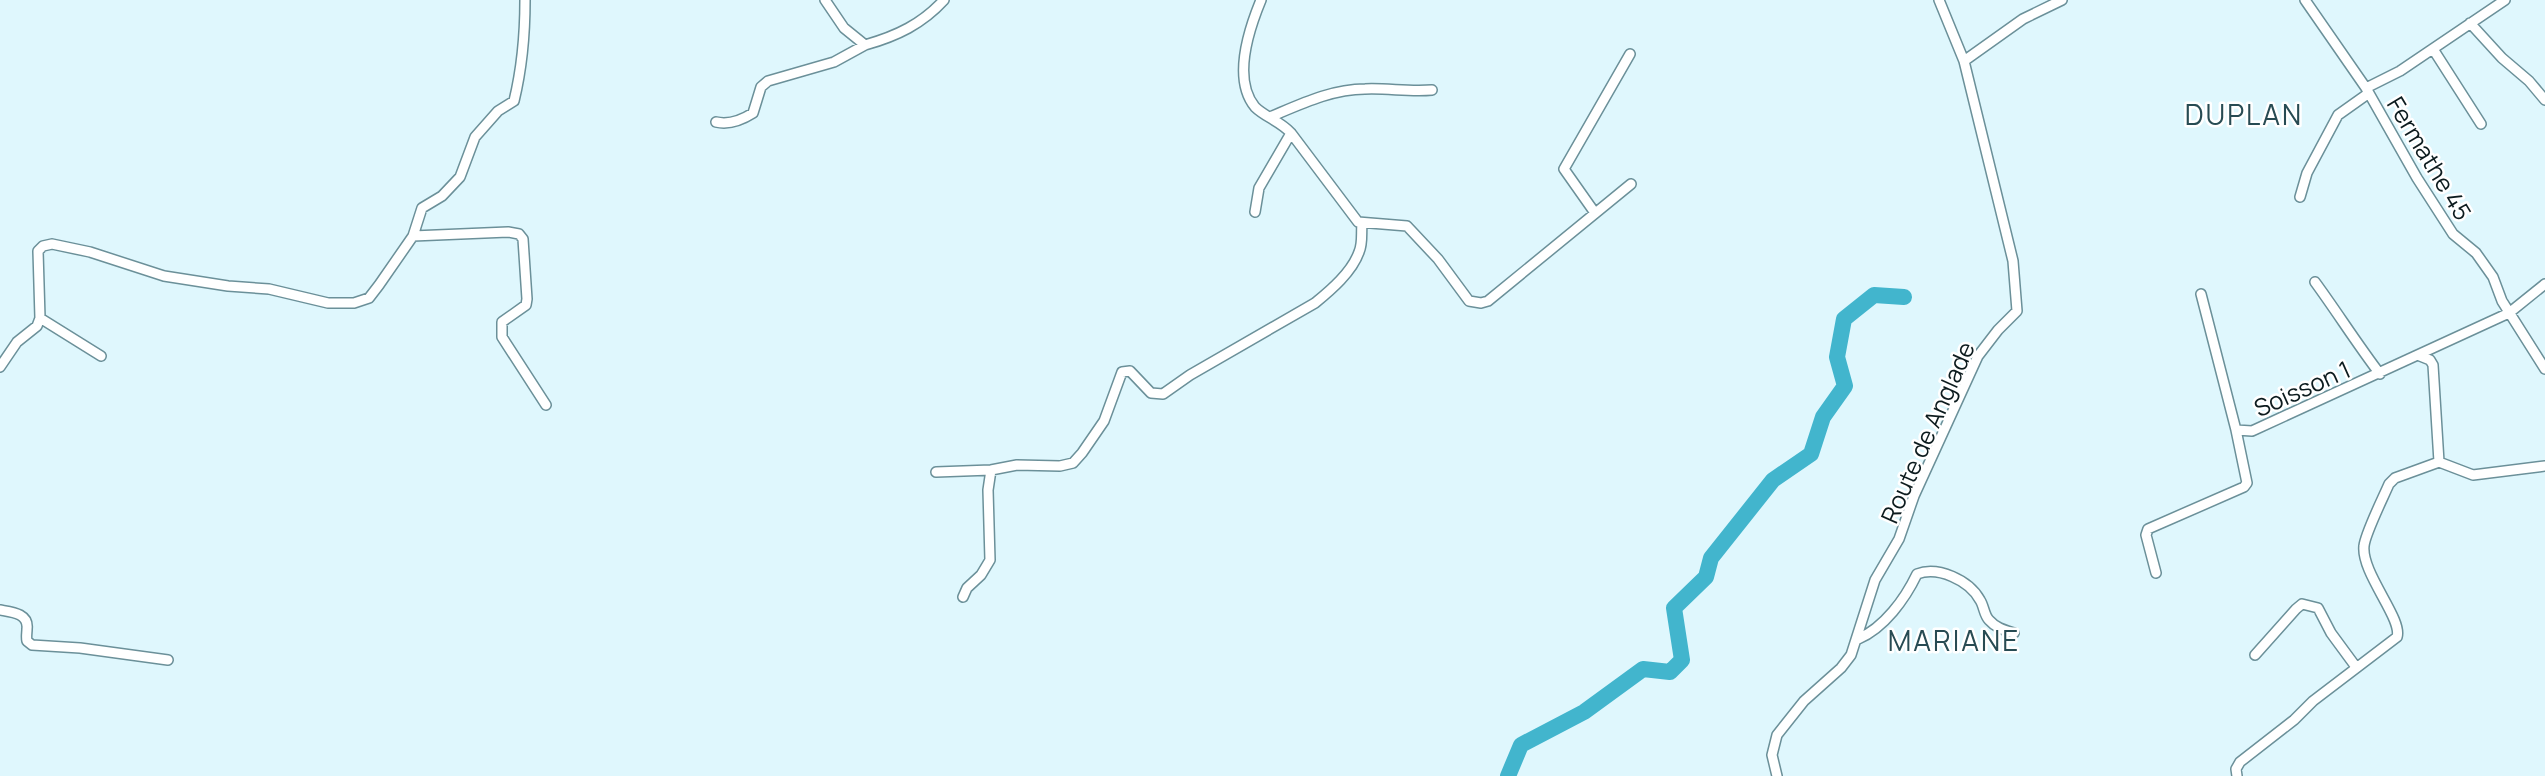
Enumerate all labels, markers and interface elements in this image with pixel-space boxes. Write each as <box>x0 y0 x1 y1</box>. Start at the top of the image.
street label: Fermathe 45 <box>2380 90 2480 226</box>
district label: DUPLAN <box>2185 95 2303 133</box>
street label: Route de Anglade <box>1872 336 1982 528</box>
street label: Soisson 1 <box>2249 352 2355 424</box>
district label: MARIANE <box>1888 621 2020 659</box>

